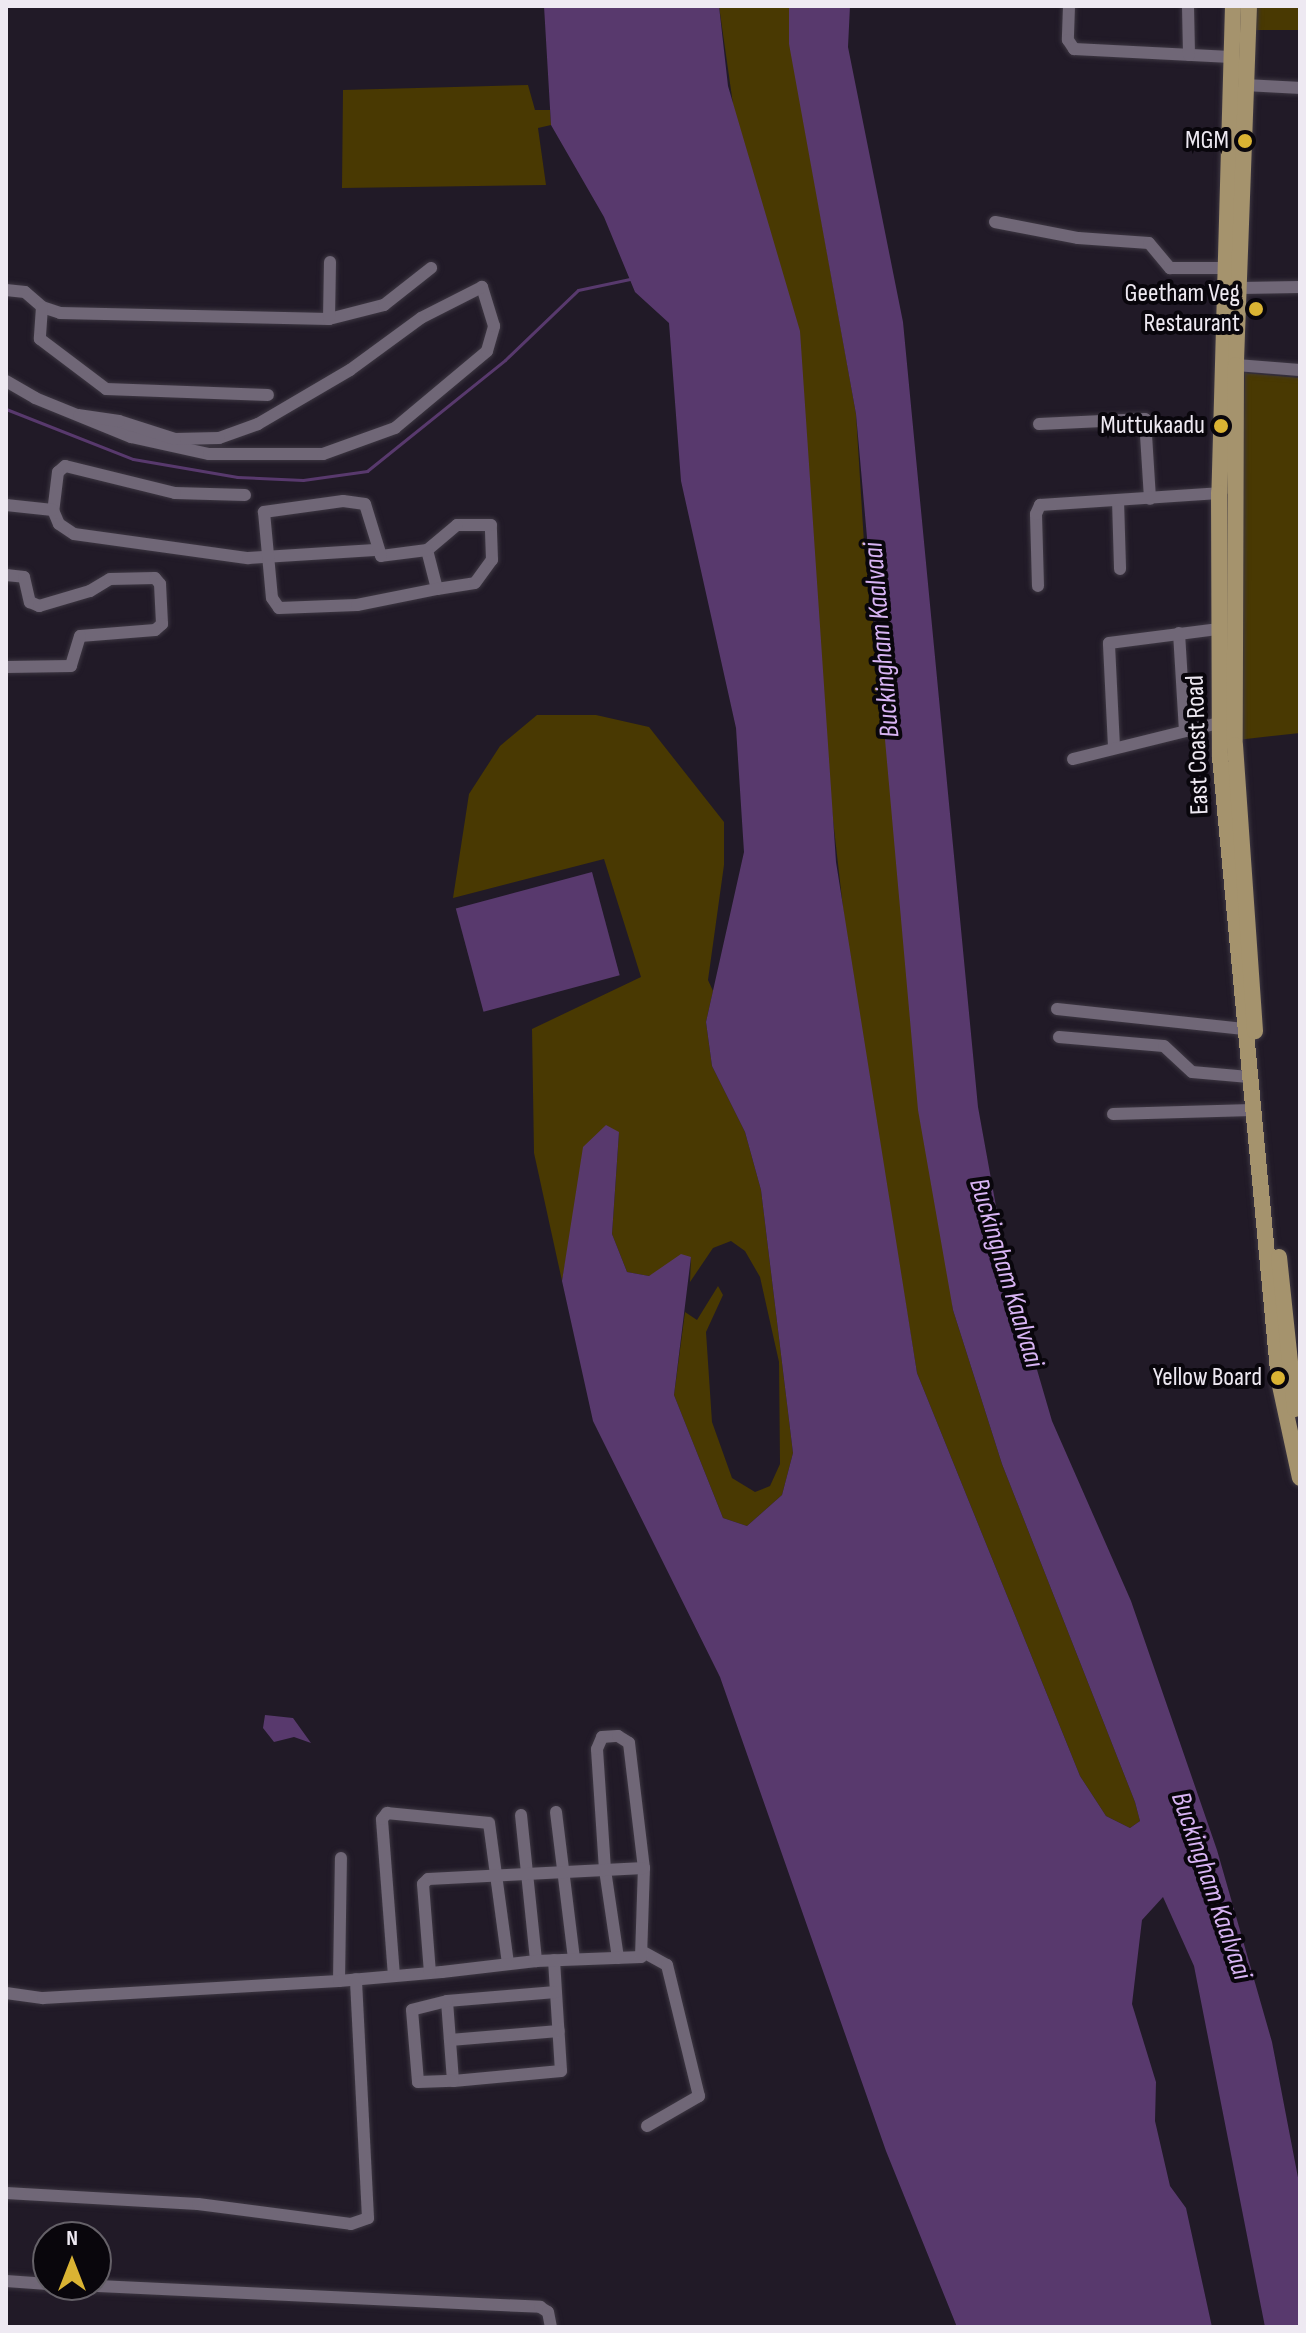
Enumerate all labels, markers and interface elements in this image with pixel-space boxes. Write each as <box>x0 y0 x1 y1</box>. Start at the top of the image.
place label: MGM <box>1185 125 1229 157</box>
marker: MGM <box>1236 132 1254 150</box>
place label: Geetham Veg Restaurant <box>1125 278 1240 340</box>
marker: Geetham Veg Restaurant <box>1247 300 1265 318</box>
place label: Muttukaadu <box>1100 410 1205 442</box>
marker: Muttukaadu <box>1212 417 1230 435</box>
water label: Buckingham Kaalvaai <box>857 541 907 739</box>
street label: East Coast Road <box>1180 675 1216 815</box>
water label: Buckingham Kaalvaai <box>961 1174 1051 1372</box>
place label: Yellow Board <box>1153 1362 1262 1394</box>
marker: Yellow Board <box>1269 1369 1287 1387</box>
water label: Buckingham Kaalvaai <box>1163 1788 1259 1984</box>
north arrow <box>32 2221 112 2301</box>
text: N <box>66 2225 78 2252</box>

